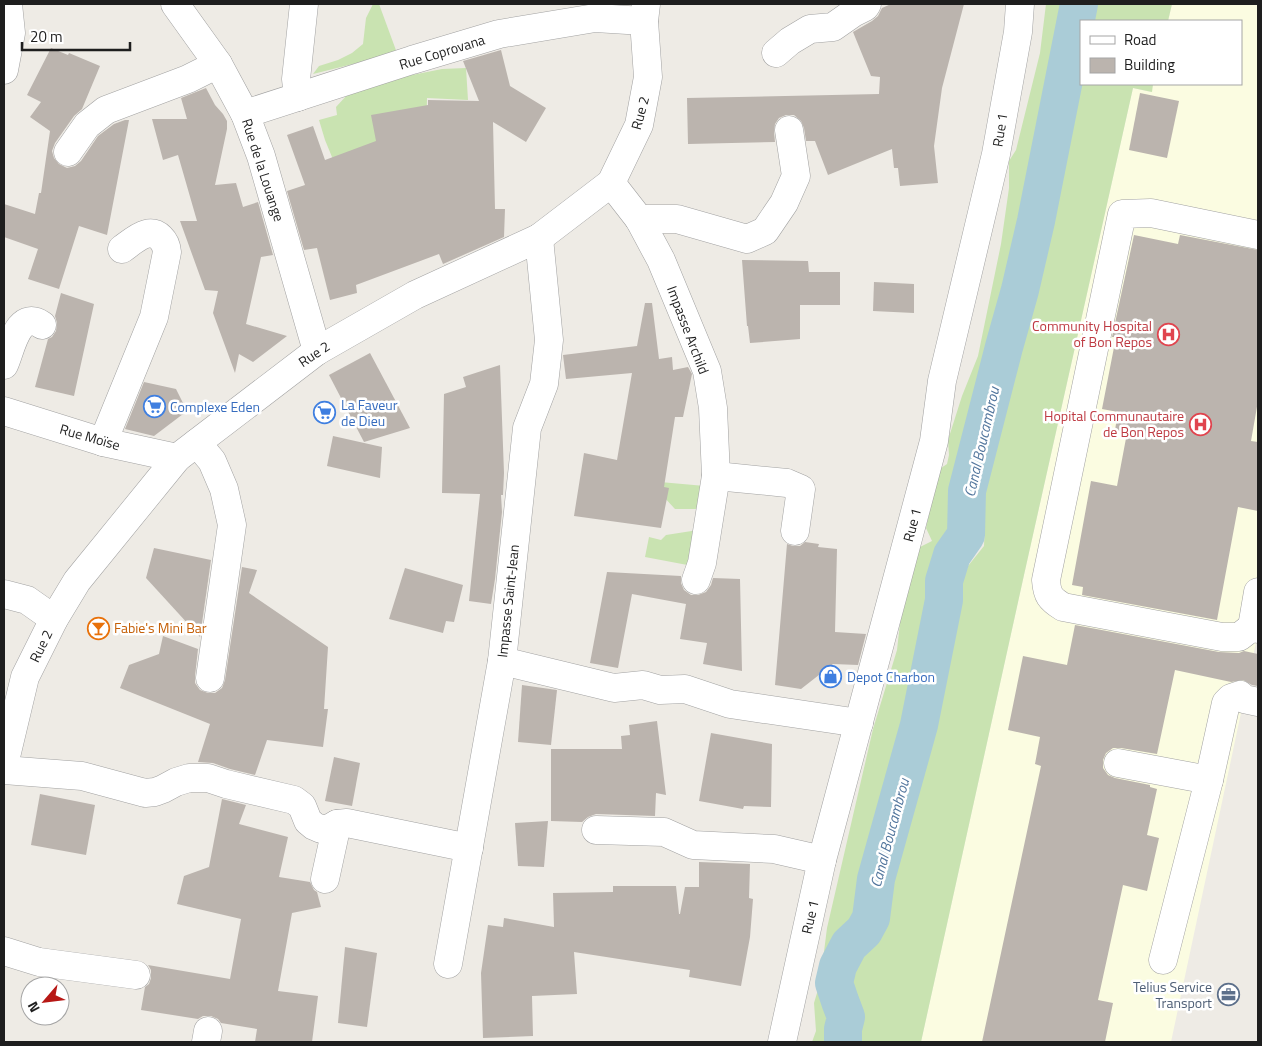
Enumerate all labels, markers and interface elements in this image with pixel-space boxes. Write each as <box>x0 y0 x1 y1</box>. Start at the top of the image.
scale bar <box>22 20 130 52</box>
legend <box>1080 20 1242 85</box>
text: 20 m <box>30 25 63 48</box>
text: Road <box>1124 28 1156 51</box>
street label: Rue Coprovana <box>396 29 487 75</box>
text: Building <box>1124 53 1175 76</box>
street label: Rue 2 <box>625 94 654 132</box>
street label: Rue 1 <box>986 111 1013 148</box>
street label: Rue de la Louange <box>237 116 290 224</box>
street label: Impasse Archild <box>662 283 715 377</box>
place label: Community Hospital of Bon Repos <box>1032 315 1152 352</box>
hospital icon: Community Hospital of Bon Repos <box>1156 322 1180 346</box>
street label: Rue 2 <box>294 335 334 372</box>
water label: Canal Boucambrou <box>958 383 1006 499</box>
place label: La Faveur de Dieu <box>341 394 398 431</box>
supermarket icon: Complexe Eden <box>142 395 166 419</box>
place label: Complexe Eden <box>170 396 260 417</box>
supermarket icon: La Faveur de Dieu <box>313 401 337 425</box>
place label: Hopital Communautaire de Bon Repos <box>1044 405 1184 442</box>
hospital icon: Hopital Communautaire de Bon Repos <box>1188 412 1212 436</box>
street label: Rue Moïse <box>57 418 123 455</box>
street label: Rue 1 <box>897 506 926 544</box>
street label: Impasse Saint-Jean <box>491 543 524 659</box>
bar icon: Fabie's Mini Bar <box>86 616 110 640</box>
place label: Fabie's Mini Bar <box>114 617 207 638</box>
street label: Rue 2 <box>24 626 57 666</box>
shop icon: Depot Charbon <box>819 665 843 689</box>
place label: Depot Charbon <box>847 666 935 687</box>
water label: Canal Boucambrou <box>864 774 916 890</box>
street label: Rue 1 <box>795 898 824 936</box>
north arrow <box>20 976 70 1026</box>
place label: Telius Service Transport <box>1133 976 1212 1013</box>
office icon: Telius Service Transport <box>1216 983 1240 1007</box>
text: N <box>22 998 45 1017</box>

